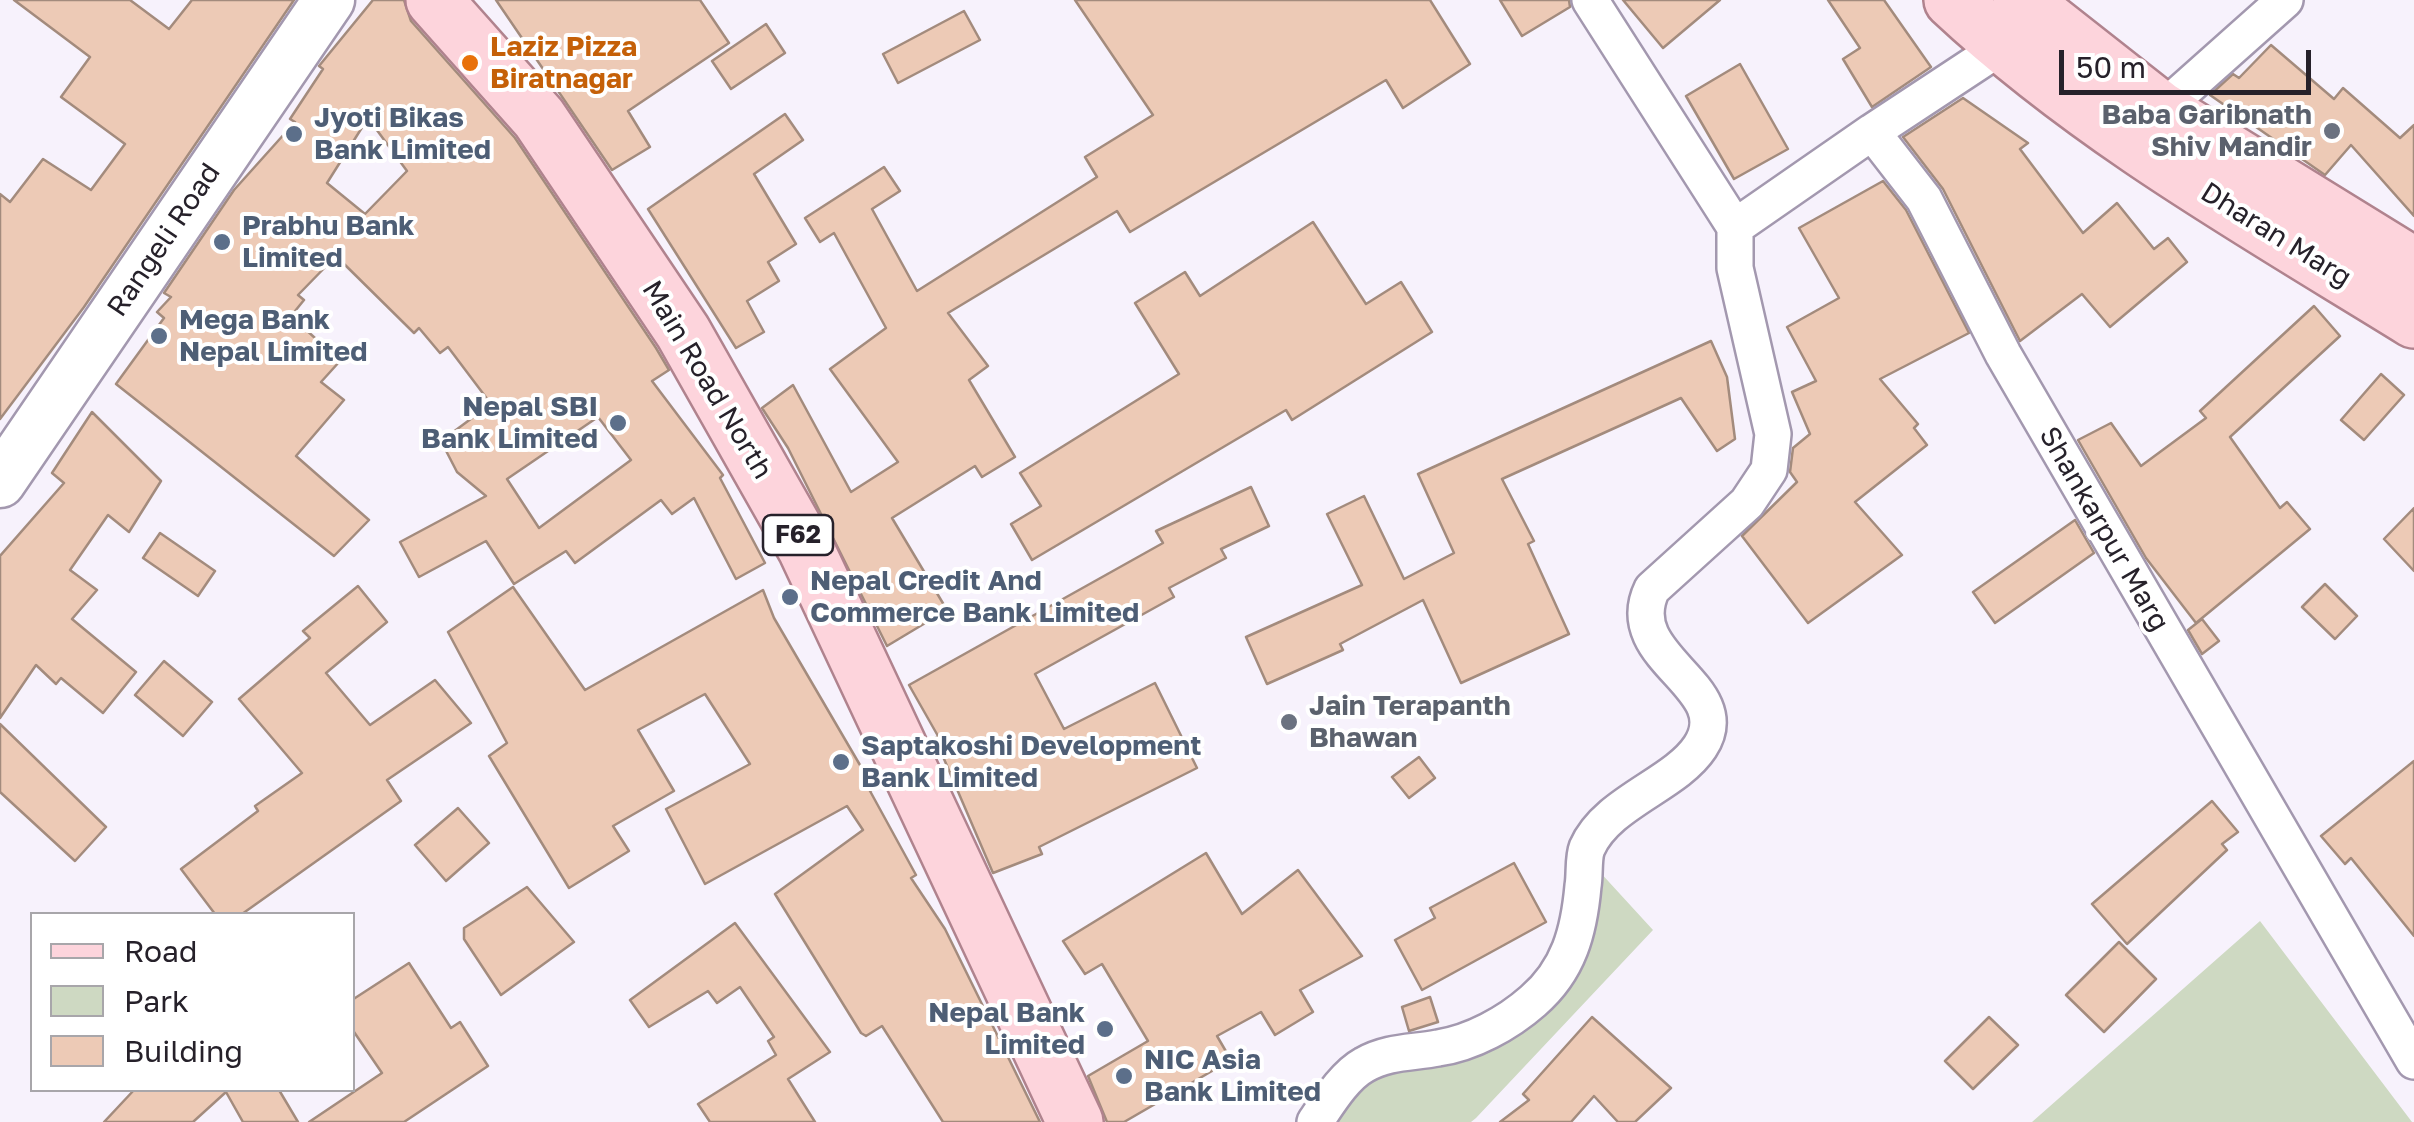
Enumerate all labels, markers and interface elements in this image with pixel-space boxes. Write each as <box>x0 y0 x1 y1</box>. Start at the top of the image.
place label: Laziz Pizza Biratnagar <box>490 30 637 96</box>
scale bar <box>2064 30 2316 92</box>
text: 50 m <box>2076 49 2146 85</box>
marker: Laziz Pizza Biratnagar <box>459 52 481 74</box>
place label: Baba Garibnath Shiv Mandir <box>2102 98 2312 164</box>
place label: Jyoti Bikas Bank Limited <box>314 101 491 167</box>
marker: Baba Garibnath Shiv Mandir <box>2321 120 2343 142</box>
marker: Jyoti Bikas Bank Limited <box>283 123 305 145</box>
street label: Rangeli Road <box>100 157 228 323</box>
street label: Dharan Marg <box>2195 175 2357 295</box>
place label: Prabhu Bank Limited <box>242 209 414 275</box>
marker: Prabhu Bank Limited <box>211 231 233 253</box>
street label: Main Road North <box>635 275 779 485</box>
place label: Mega Bank Nepal Limited <box>179 303 367 369</box>
marker: Mega Bank Nepal Limited <box>148 325 170 347</box>
place label: Nepal SBI Bank Limited <box>421 390 598 456</box>
marker: Nepal SBI Bank Limited <box>607 412 629 434</box>
street label: Shankarpur Marg <box>2032 421 2176 637</box>
road number: F62 <box>763 515 833 555</box>
place label: Nepal Credit And Commerce Bank Limited <box>810 564 1139 630</box>
marker: Nepal Credit And Commerce Bank Limited <box>779 586 801 608</box>
place label: Jain Terapanth Bhawan <box>1309 689 1511 755</box>
marker: Jain Terapanth Bhawan <box>1278 711 1300 733</box>
place label: Saptakoshi Development Bank Limited <box>861 729 1201 795</box>
marker: Saptakoshi Development Bank Limited <box>830 751 852 773</box>
legend <box>30 912 355 1092</box>
text: Road <box>124 933 198 969</box>
text: Park <box>124 983 189 1019</box>
place label: Nepal Bank Limited <box>928 996 1085 1062</box>
marker: Nepal Bank Limited <box>1094 1018 1116 1040</box>
text: Building <box>124 1033 243 1069</box>
place label: NIC Asia Bank Limited <box>1144 1043 1321 1109</box>
marker: NIC Asia Bank Limited <box>1113 1065 1135 1087</box>

